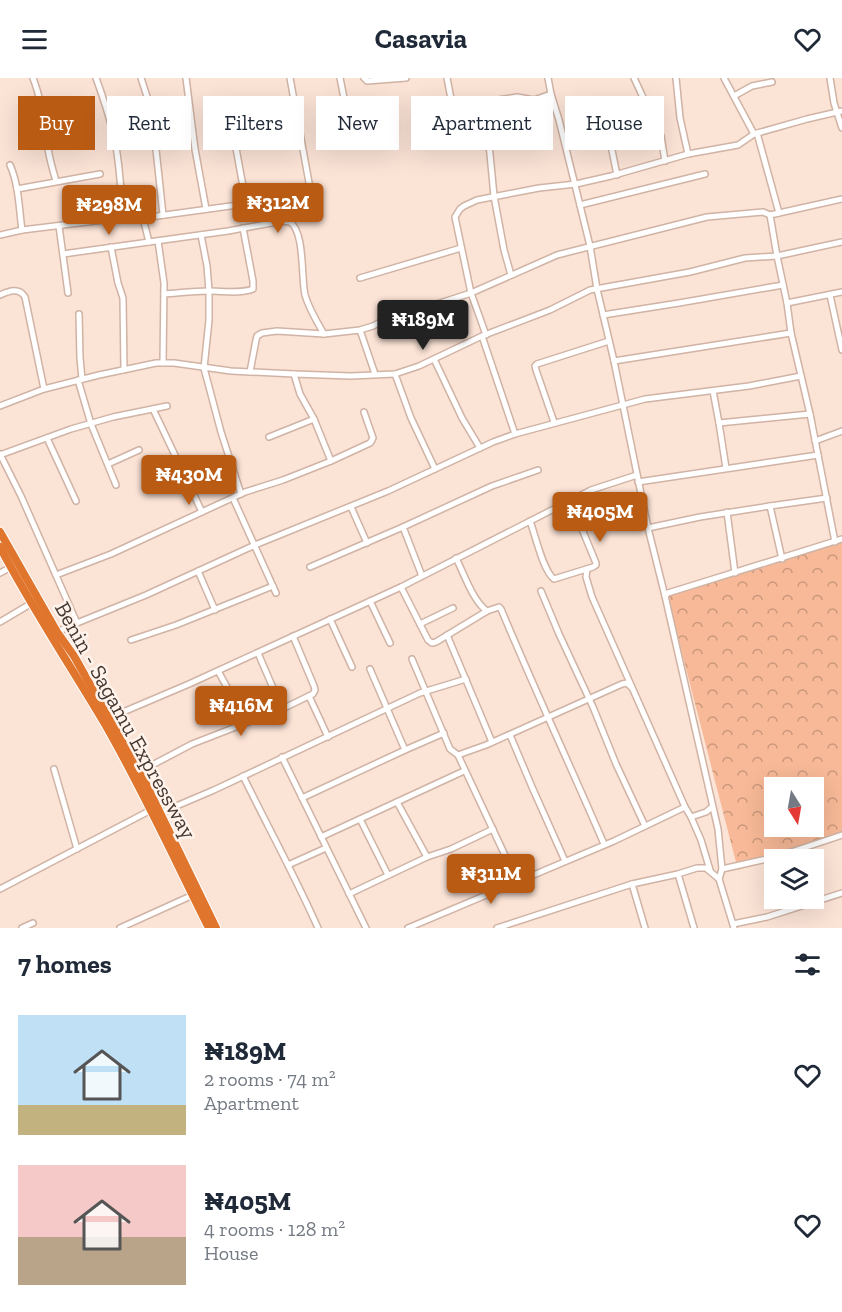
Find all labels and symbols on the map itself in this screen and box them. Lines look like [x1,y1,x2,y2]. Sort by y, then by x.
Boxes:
pin: ₦312M [236,183,320,234]
pin: ₦298M [67,185,151,236]
pin: ₦189M [381,300,465,351]
pin: ₦430M [147,455,231,506]
pin: ₦405M [558,492,642,543]
street label: Benin - Sagamu Expressway [49,597,203,844]
pin: ₦416M [199,686,283,737]
north arrow [764,777,824,837]
pin: ₦311M [449,854,533,905]

